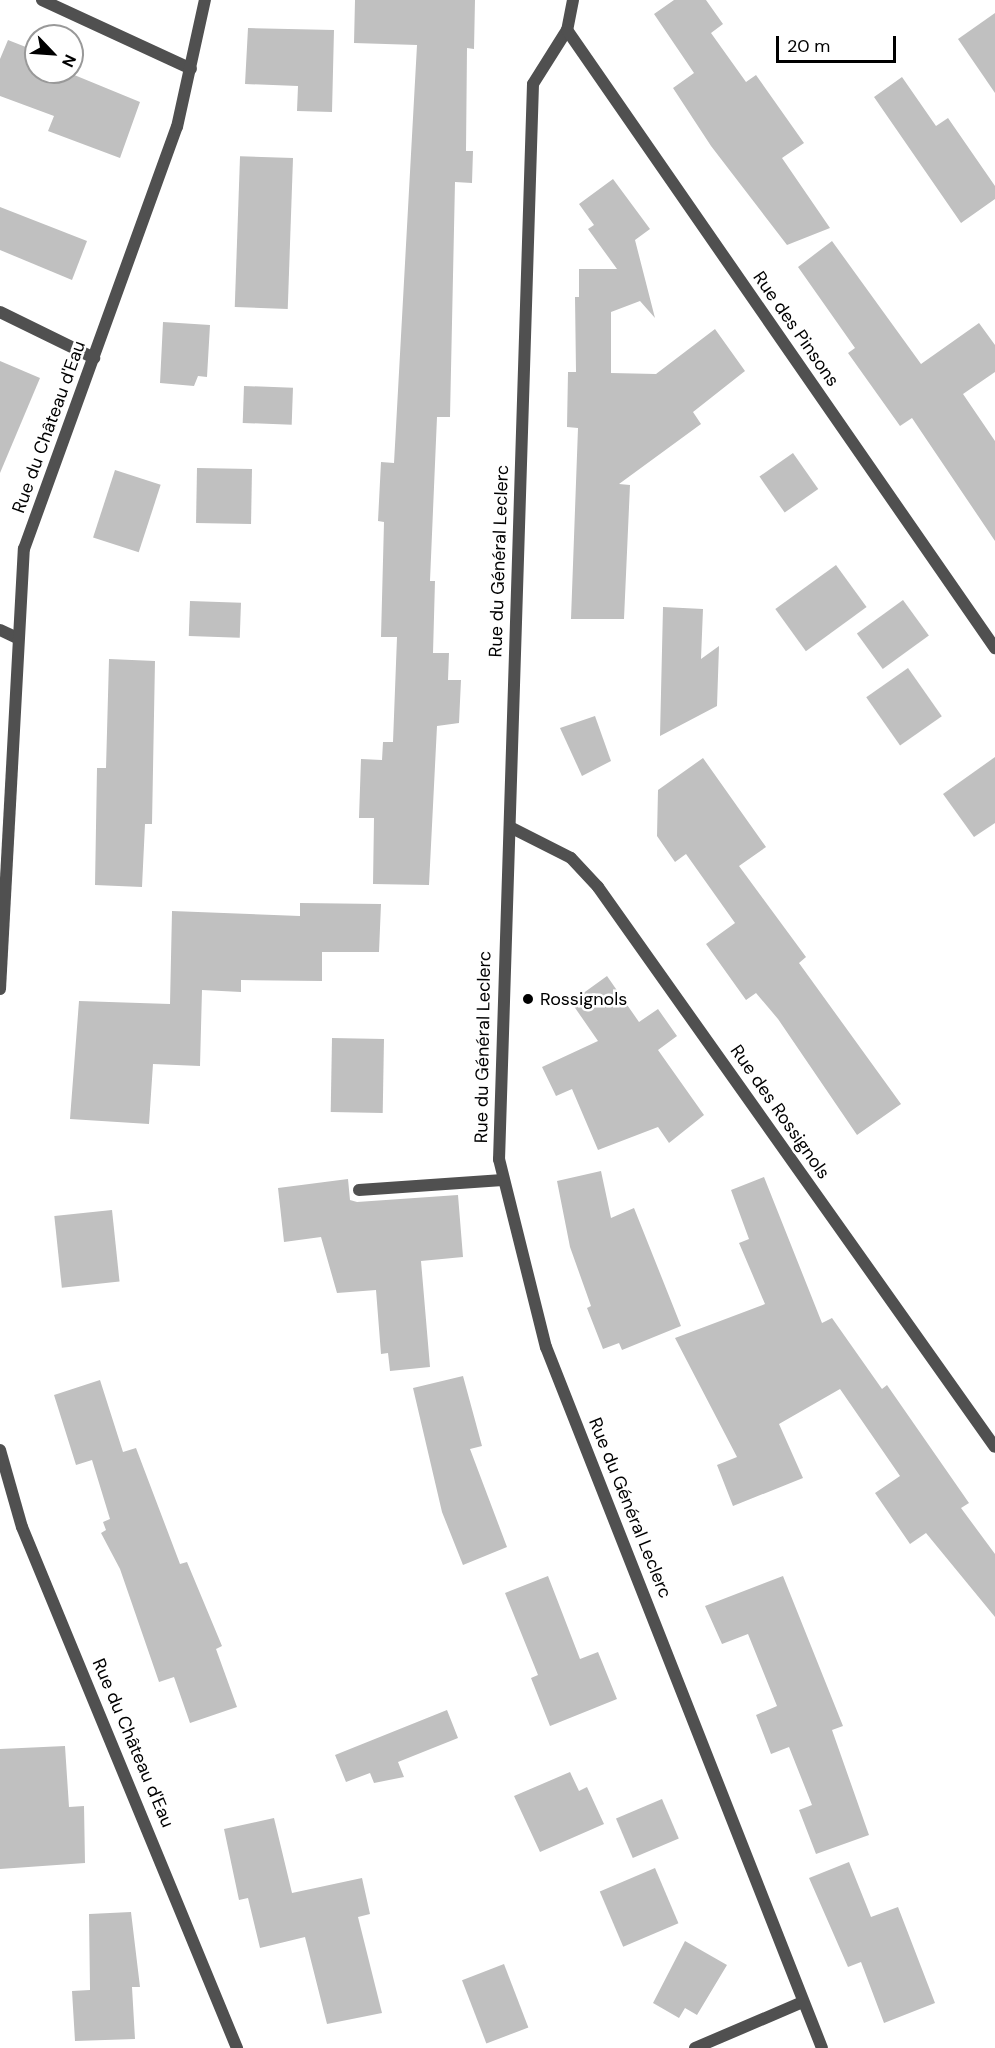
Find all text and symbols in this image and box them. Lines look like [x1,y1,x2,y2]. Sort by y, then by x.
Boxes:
north arrow [24,24,84,84]
scale bar [779,24,899,62]
text: 20 m [787,34,830,58]
text: N [57,51,81,71]
street label: Rue des Pinsons [748,267,844,391]
street label: Rue du Château d'Eau [8,338,90,516]
street label: Rue du Général Leclerc [485,464,513,658]
street label: Rue du Général Leclerc [471,951,495,1143]
place label: Rossignols [540,988,627,1010]
marker: Rossignols [521,992,535,1006]
street label: Rue des Rossignols [726,1041,834,1183]
street label: Rue du Général Leclerc [584,1415,676,1601]
street label: Rue du Château d'Eau [88,1655,178,1831]

